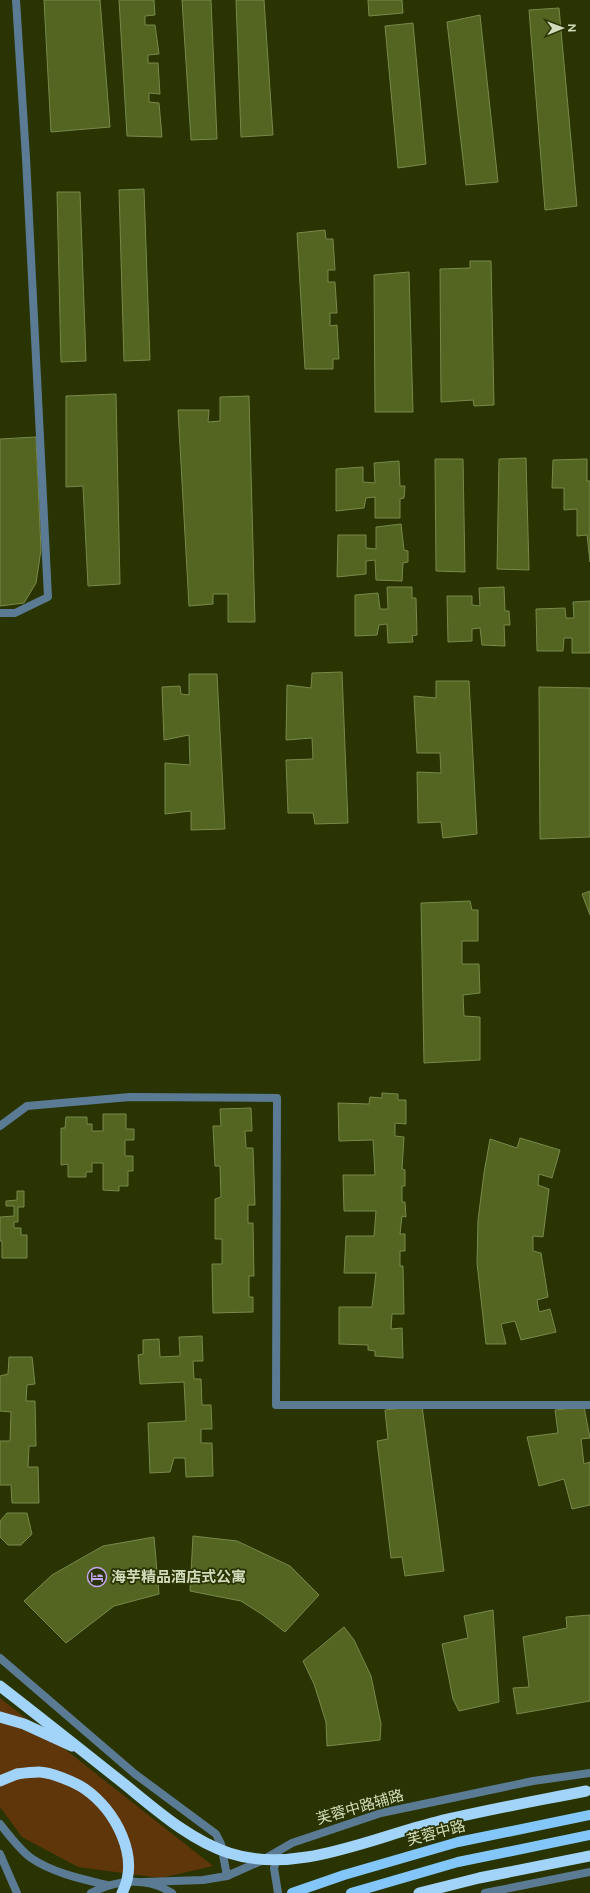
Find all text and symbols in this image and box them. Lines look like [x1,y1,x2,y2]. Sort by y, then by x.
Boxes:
north arrow [542,8,582,48]
text: N [565,23,578,32]
hotel icon: 海芋精品酒店式公寓 [86,1566,108,1588]
place label: 海芋精品酒店式公寓 [111,1568,246,1586]
street label: 芙蓉中路辅路 [314,1786,406,1828]
street label: 芙蓉中路 [405,1817,467,1849]

